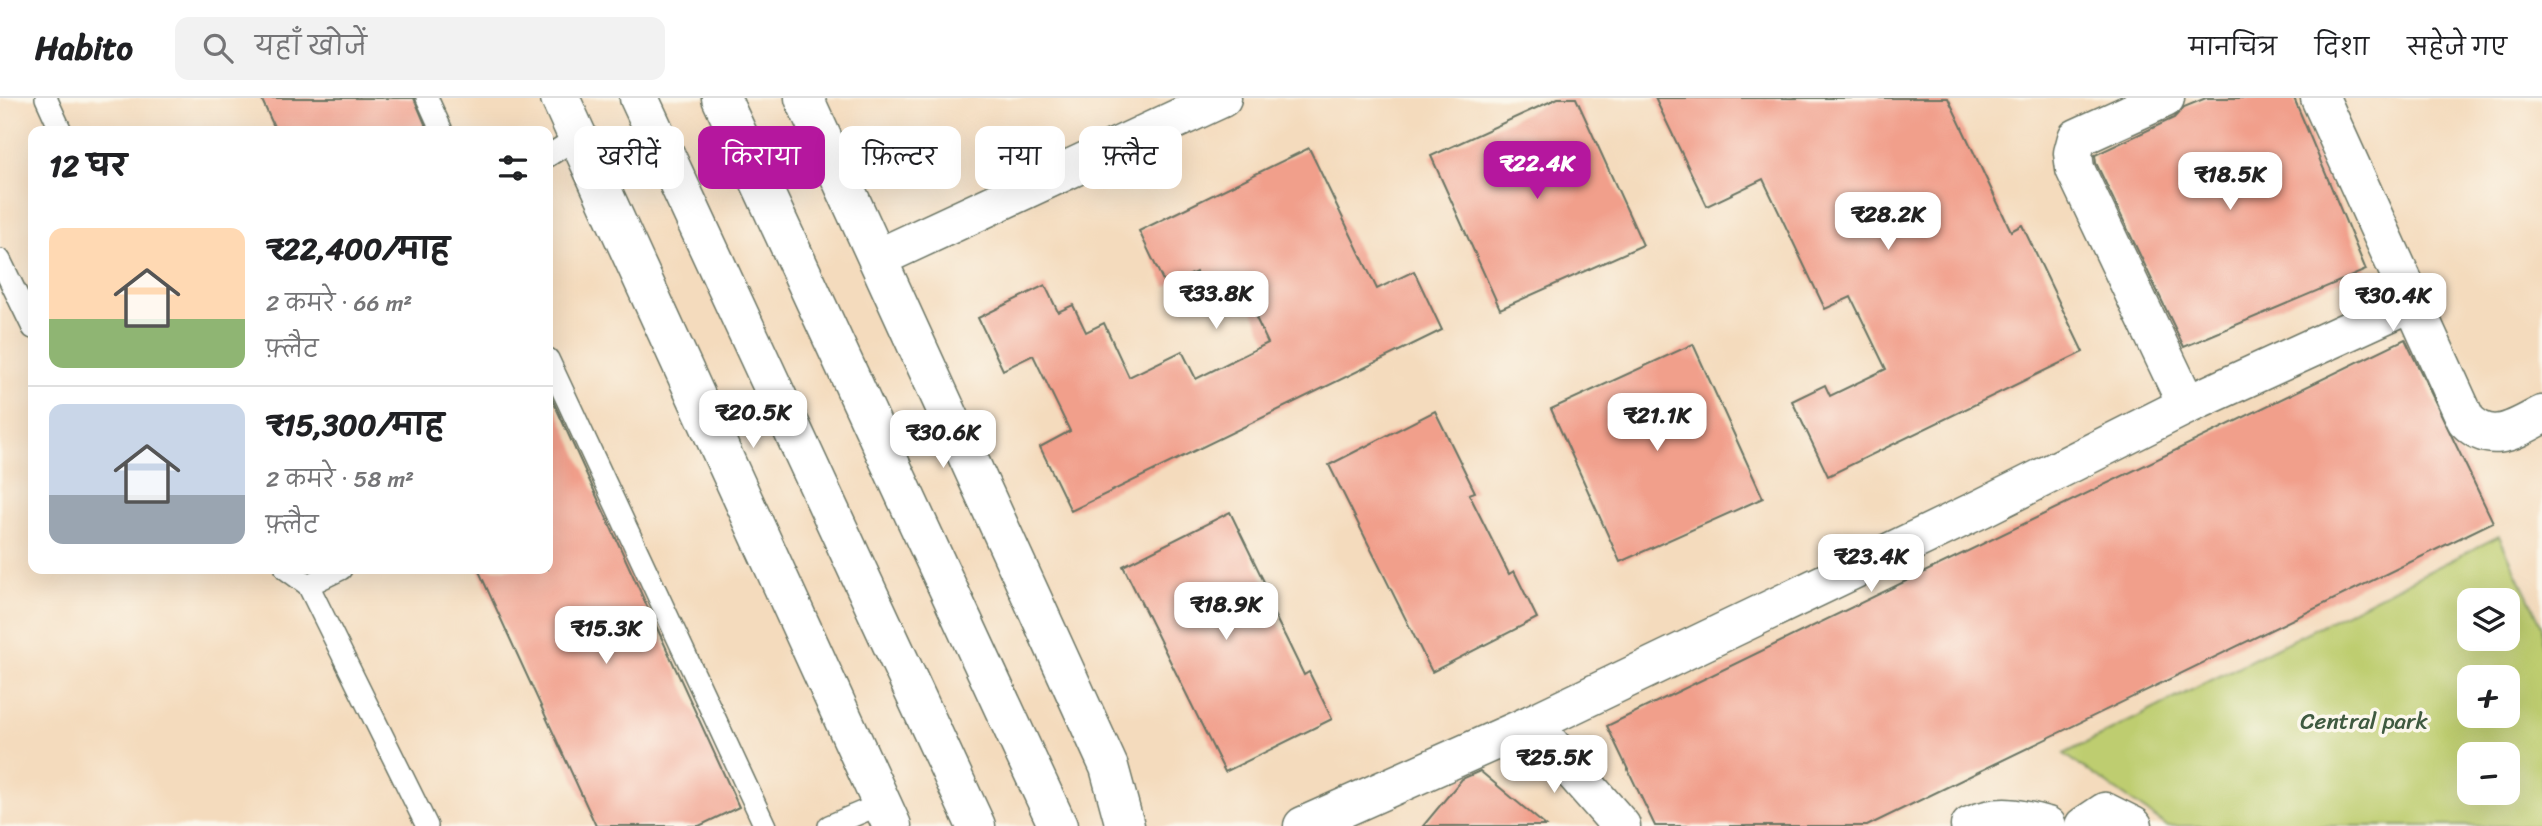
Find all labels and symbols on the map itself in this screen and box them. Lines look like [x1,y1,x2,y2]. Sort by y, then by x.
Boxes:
pin: ₹22.4K [1480,141,1594,201]
pin: ₹18.5K [2173,152,2287,212]
pin: ₹28.2K [1831,192,1945,252]
pin: ₹33.8K [1159,272,1273,331]
pin: ₹30.4K [2336,274,2450,333]
pin: ₹20.5K [696,390,810,450]
pin: ₹21.1K [1600,394,1714,453]
pin: ₹30.6K [886,410,1000,470]
pin: ₹23.4K [1814,534,1928,594]
pin: ₹18.9K [1169,582,1283,642]
pin: ₹15.3K [549,606,663,666]
park label: Central park [2300,701,2429,742]
pin: ₹25.5K [1497,736,1611,795]

